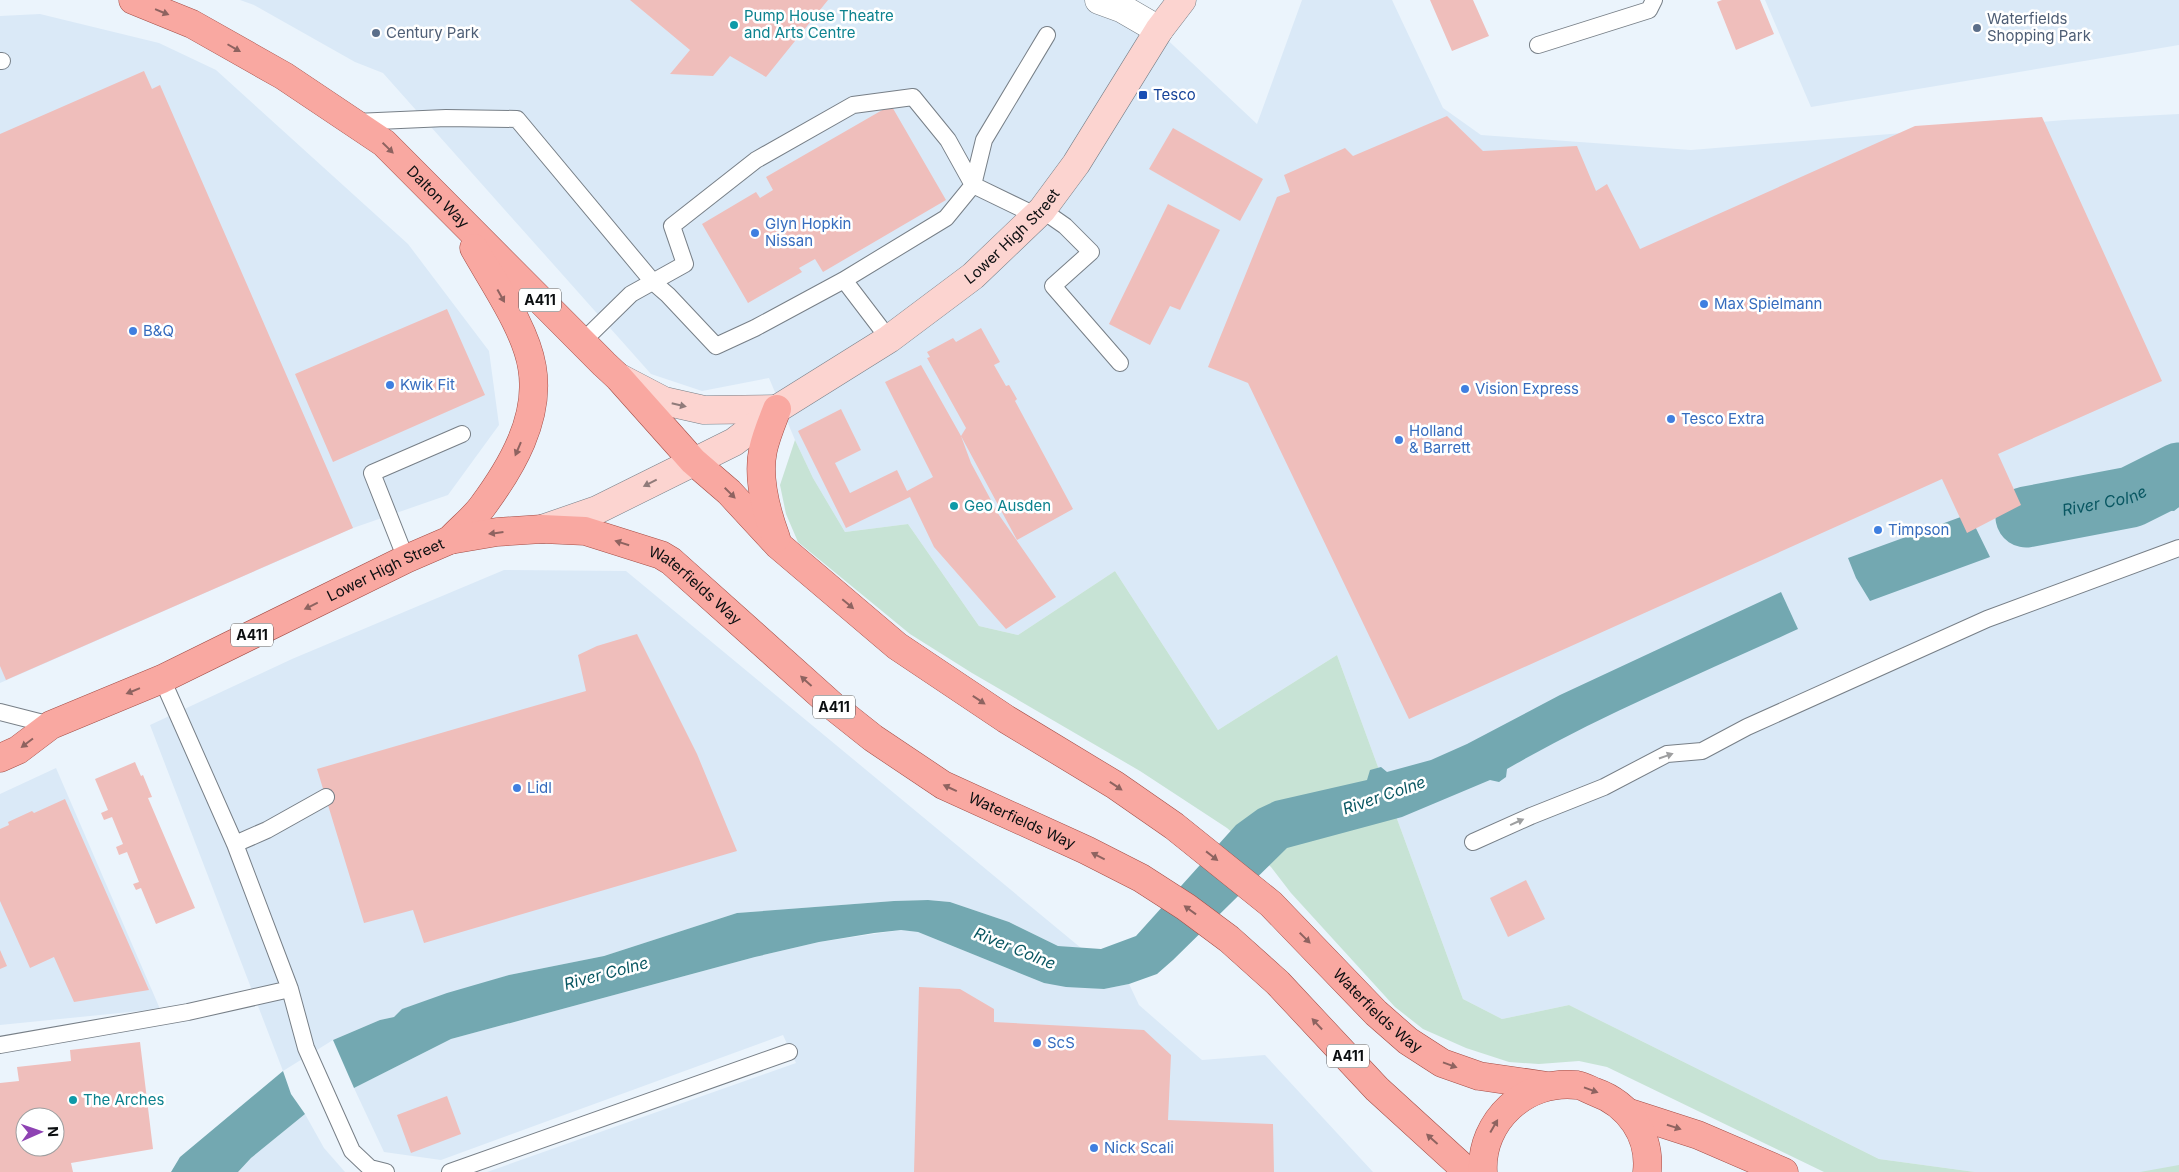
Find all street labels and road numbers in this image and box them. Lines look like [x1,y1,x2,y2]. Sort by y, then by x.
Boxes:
street label: Dalton Way [403,161,474,232]
street label: Lower High Street [961,185,1063,288]
road number: A411 [519,288,561,312]
street label: Lower High Street [324,534,447,605]
street label: Waterfields Way [647,542,746,629]
road number: A411 [231,624,273,646]
road number: A411 [813,696,855,719]
street label: Waterfields Way [966,788,1079,853]
street label: Waterfields Way [1329,964,1426,1057]
road number: A411 [1327,1044,1369,1068]

